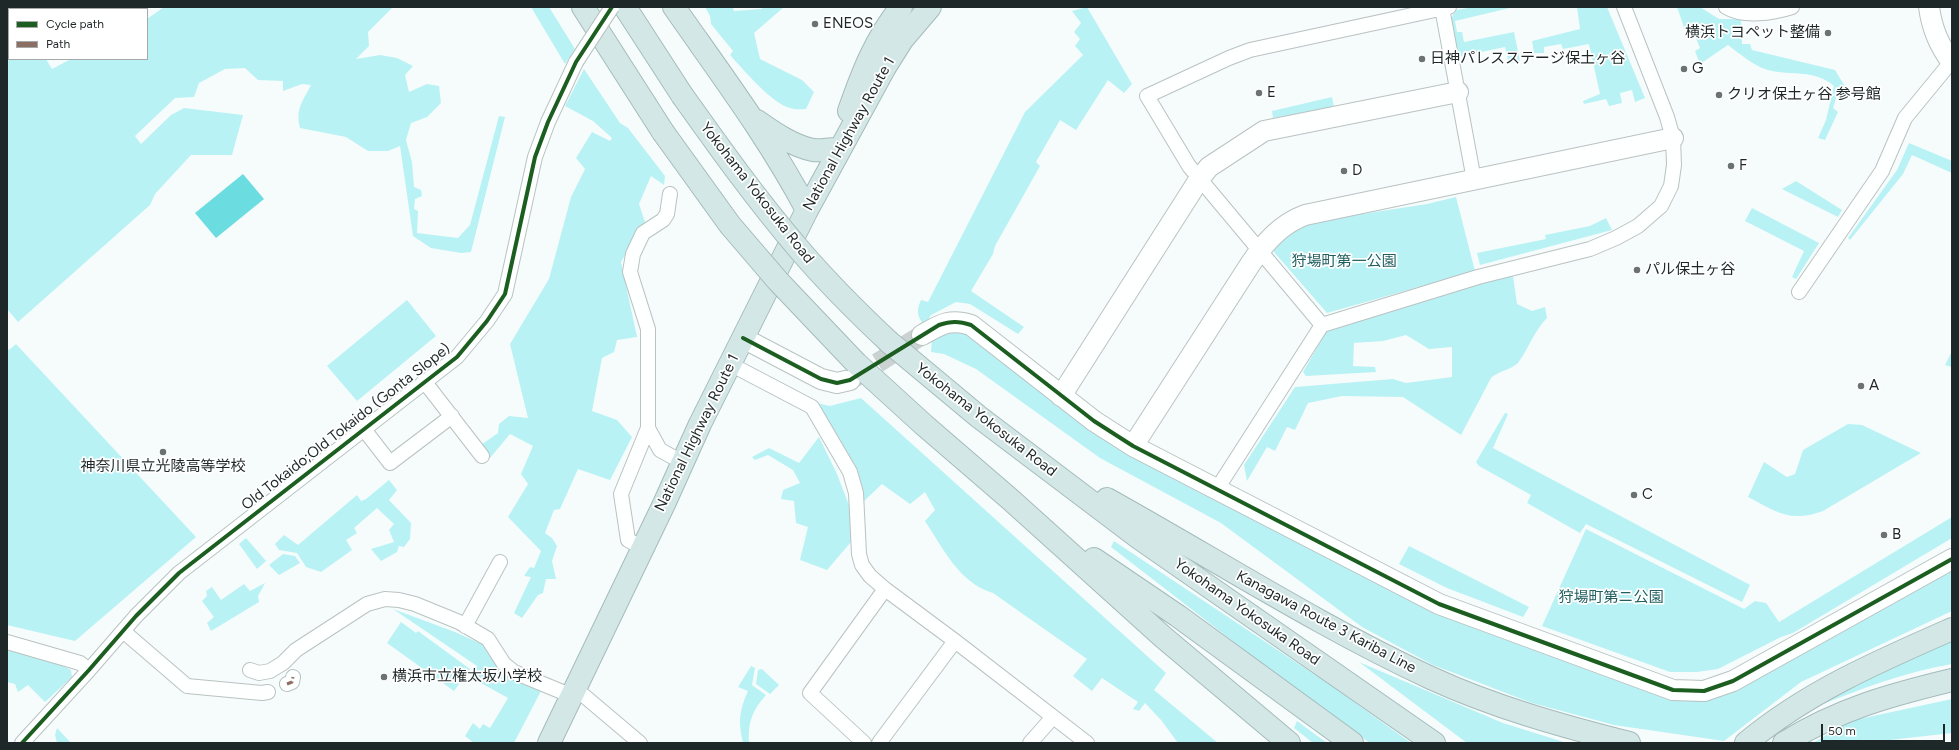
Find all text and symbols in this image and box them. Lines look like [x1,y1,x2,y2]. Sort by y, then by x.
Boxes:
legend [8,8,148,60]
place label: ENEOS [823,15,873,33]
text: Cycle path [46,17,104,31]
marker: ENEOS [810,19,820,29]
place label: 横浜トヨペット整備 [1685,24,1820,42]
marker: 横浜トヨペット整備 [1823,28,1833,38]
text: Path [46,37,70,51]
place label: 日神パレスステージ保土ヶ谷 [1430,50,1625,68]
street label: National Highway Route 1 [799,54,899,214]
marker: 日神パレスステージ保土ヶ谷 [1417,54,1427,64]
place label: G [1692,60,1703,78]
marker: G [1679,64,1689,74]
place label: E [1267,84,1276,102]
place label: クリオ保土ヶ谷 参号館 [1727,86,1881,104]
marker: E [1254,88,1264,98]
marker: クリオ保土ヶ谷 参号館 [1714,90,1724,100]
street label: Yokohama Yokosuka Road [696,119,818,267]
place label: F [1739,157,1747,175]
marker: F [1726,161,1736,171]
place label: D [1352,162,1362,180]
marker: D [1339,166,1349,176]
park label: 狩場町第一公園 [1292,253,1396,271]
place label: パル保土ヶ谷 [1645,261,1735,279]
marker: パル保土ヶ谷 [1632,265,1642,275]
street label: Old Tokaido;Old Tokaido (Gonta Slope) [238,340,454,514]
street label: National Highway Route 1 [651,351,743,515]
street label: Yokohama Yokosuka Road [912,359,1060,481]
place label: A [1869,377,1879,395]
marker: A [1856,381,1866,391]
marker: 神奈川県立光陵高等学校 [158,447,168,457]
place label: 神奈川県立光陵高等学校 [81,458,245,476]
place label: C [1642,486,1653,504]
marker: C [1629,490,1639,500]
place label: B [1892,526,1901,544]
marker: B [1879,530,1889,540]
street label: Yokohama Yokosuka Road [1171,555,1323,669]
street label: Kanagawa Route 3 Kariba Line [1233,567,1419,677]
park label: 狩場町第ニ公園 [1559,589,1663,607]
place label: 横浜市立権太坂小学校 [392,668,542,686]
marker: 横浜市立権太坂小学校 [379,672,389,682]
scale bar [1823,716,1947,742]
text: 50 m [1828,724,1856,738]

